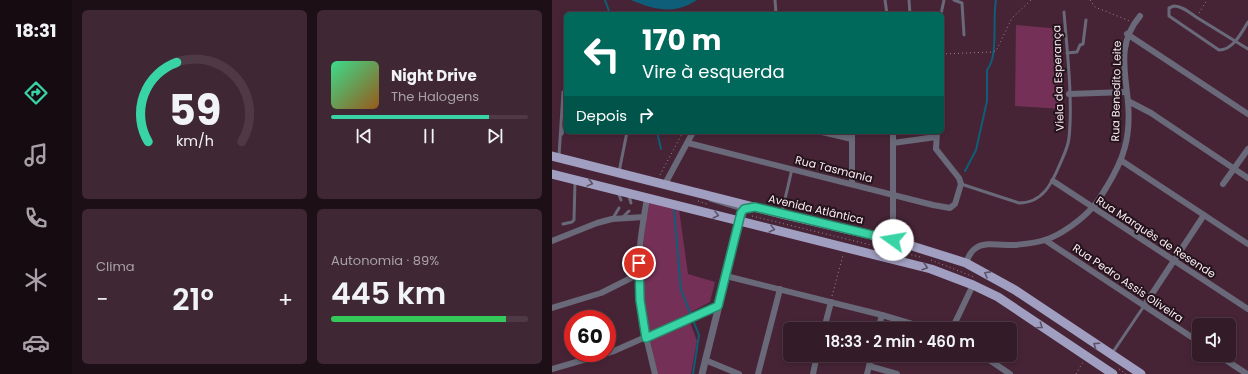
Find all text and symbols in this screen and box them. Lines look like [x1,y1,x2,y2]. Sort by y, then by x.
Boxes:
text: 18:31 [15,18,57,43]
text: 170 m [642,21,721,60]
street label: Viela da Esperança [1048,25,1068,131]
icon: left [576,28,628,80]
street label: Rua Benedito Leite [1107,40,1125,142]
text: Vire à esquerda [642,59,785,84]
text: Night Drive [391,65,477,86]
icon: directions [22,79,50,107]
text: 59 [168,81,221,140]
text: The Halogens [391,87,479,106]
icon: right [635,104,657,126]
text: Depois [576,105,627,126]
icon: previous [353,125,375,147]
icon: pause [418,125,440,147]
icon: next [484,125,506,147]
text: km/h [175,131,214,151]
icon: music [22,141,50,169]
street label: Rua Tasmania [794,152,874,186]
one-way arrow [587,179,593,187]
street label: Avenida Atlântica [767,190,865,228]
street label: Rua Marquês de Resende [1093,192,1219,282]
icon: phone [22,204,50,232]
one-way arrow [713,211,719,219]
position arrow [872,219,914,261]
one-way arrow [768,224,775,233]
street label: Rua Pedro Assis Oliveira [1069,240,1187,326]
pin [622,246,656,280]
text: Autonomia · 89% [331,251,439,270]
icon: arrive [628,252,650,274]
text: Clima [96,257,135,276]
one-way arrow [921,262,928,271]
icon: climate [22,266,50,294]
text: 445 km [331,272,446,315]
one-way arrow [984,272,991,279]
text: 21° [172,278,214,321]
text: − [96,284,108,315]
text: + [278,284,293,315]
speed limit sign: 60 [564,310,616,362]
map controls [1192,318,1236,362]
button: sound [1192,318,1236,362]
one-way arrow [1036,321,1043,328]
icon: car [22,329,50,357]
text: 18:33 · 2 min · 460 m [825,331,975,352]
one-way arrow [1094,343,1101,350]

